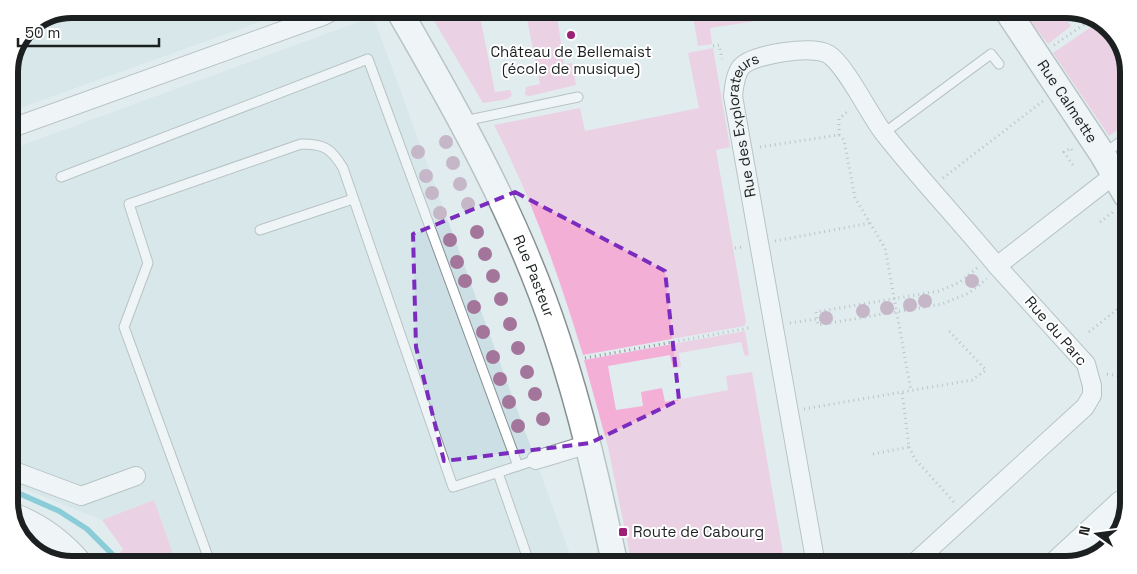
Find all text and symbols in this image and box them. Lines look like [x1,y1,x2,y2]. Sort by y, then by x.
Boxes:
scale bar [18,15,159,47]
text: 50 m [25,23,60,42]
marker: Château de Bellemaist (école de musique) [565,29,577,41]
place label: Château de Bellemaist (école de musique) [490,42,652,79]
street label: Rue des Explorateurs [723,48,762,199]
street label: Rue Calmette [1033,56,1102,146]
street label: Rue Pasteur [509,232,559,320]
street label: Rue du Parc [1021,292,1092,369]
north arrow [1072,509,1122,559]
place label: Route de Cabourg [633,522,764,541]
text: N [1075,524,1094,538]
marker: Route de Cabourg [617,526,629,538]

